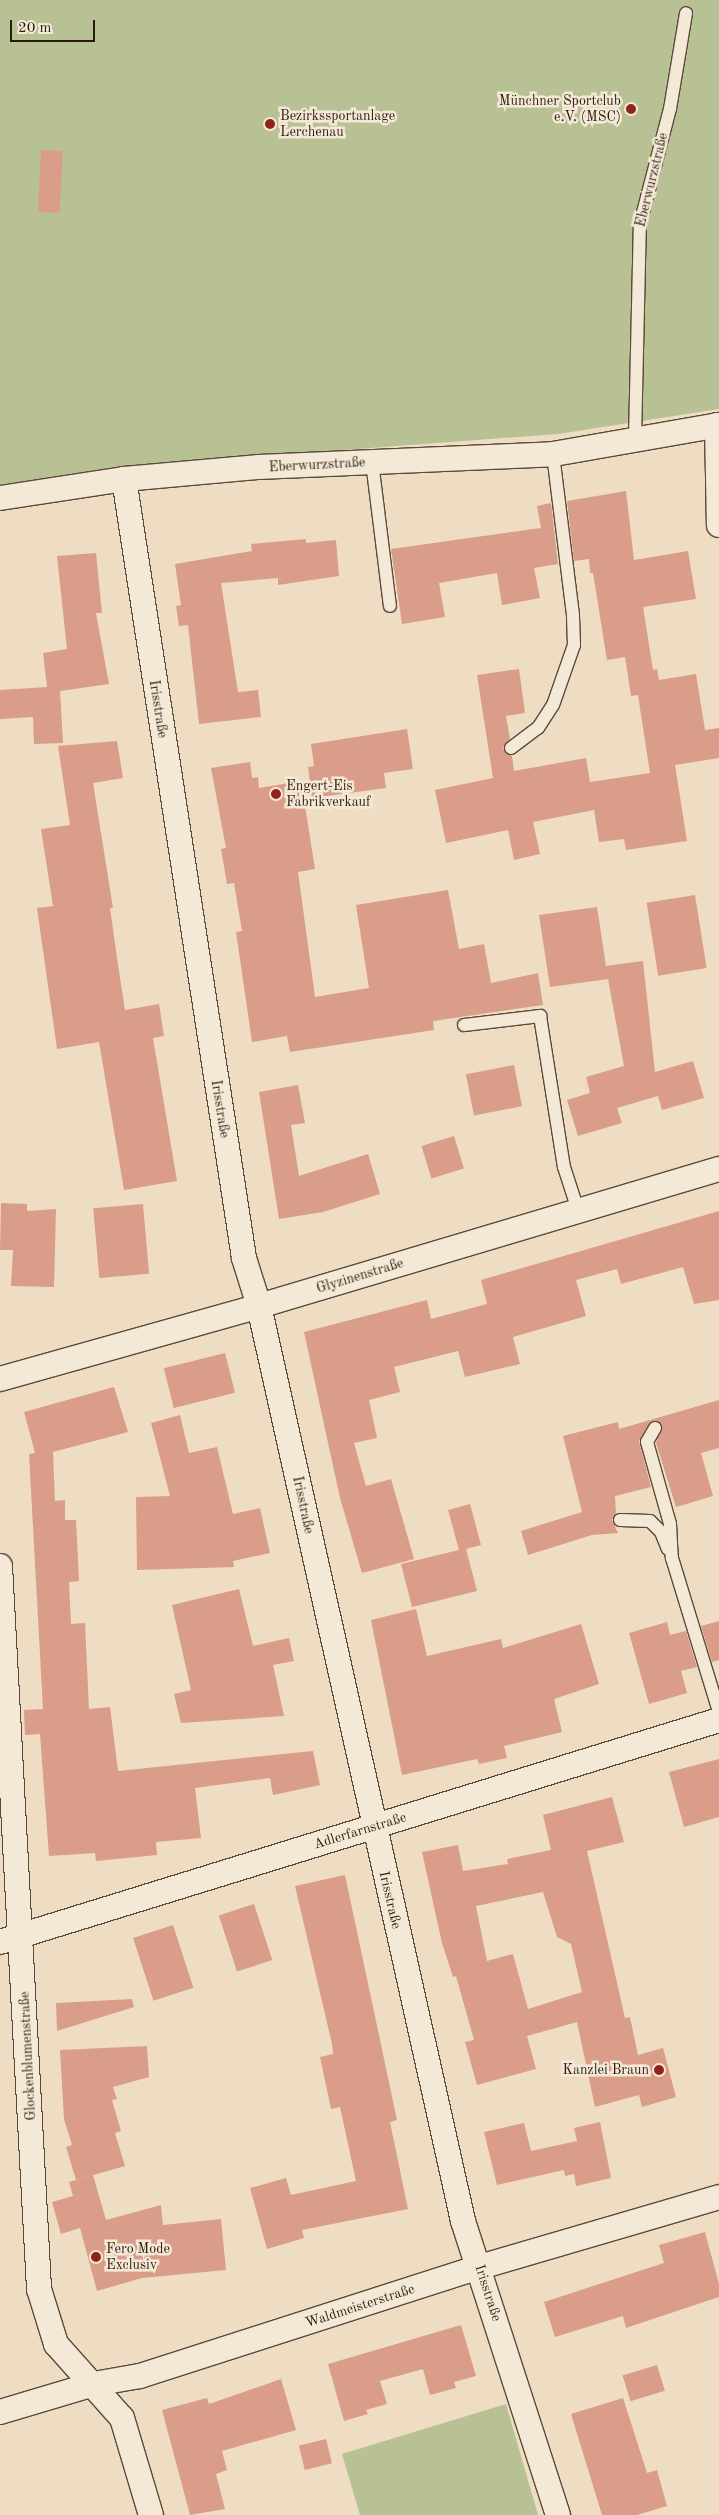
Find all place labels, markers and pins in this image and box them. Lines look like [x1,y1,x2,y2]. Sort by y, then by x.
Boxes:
place label: Münchner Sportclub e.V. (MSC) [499,93,621,125]
marker: Münchner Sportclub e.V. (MSC) [625,103,637,115]
place label: Bezirkssportanlage Lerchenau [280,108,395,140]
marker: Bezirkssportanlage Lerchenau [264,118,276,130]
place label: Engert-Eis Fabrikverkauf [286,778,371,810]
marker: Engert-Eis Fabrikverkauf [270,788,282,800]
place label: Kanzlei Braun [563,2062,649,2078]
marker: Kanzlei Braun [653,2064,665,2076]
place label: Fero Mode Exclusiv [106,2241,170,2274]
marker: Fero Mode Exclusiv [90,2251,102,2263]

